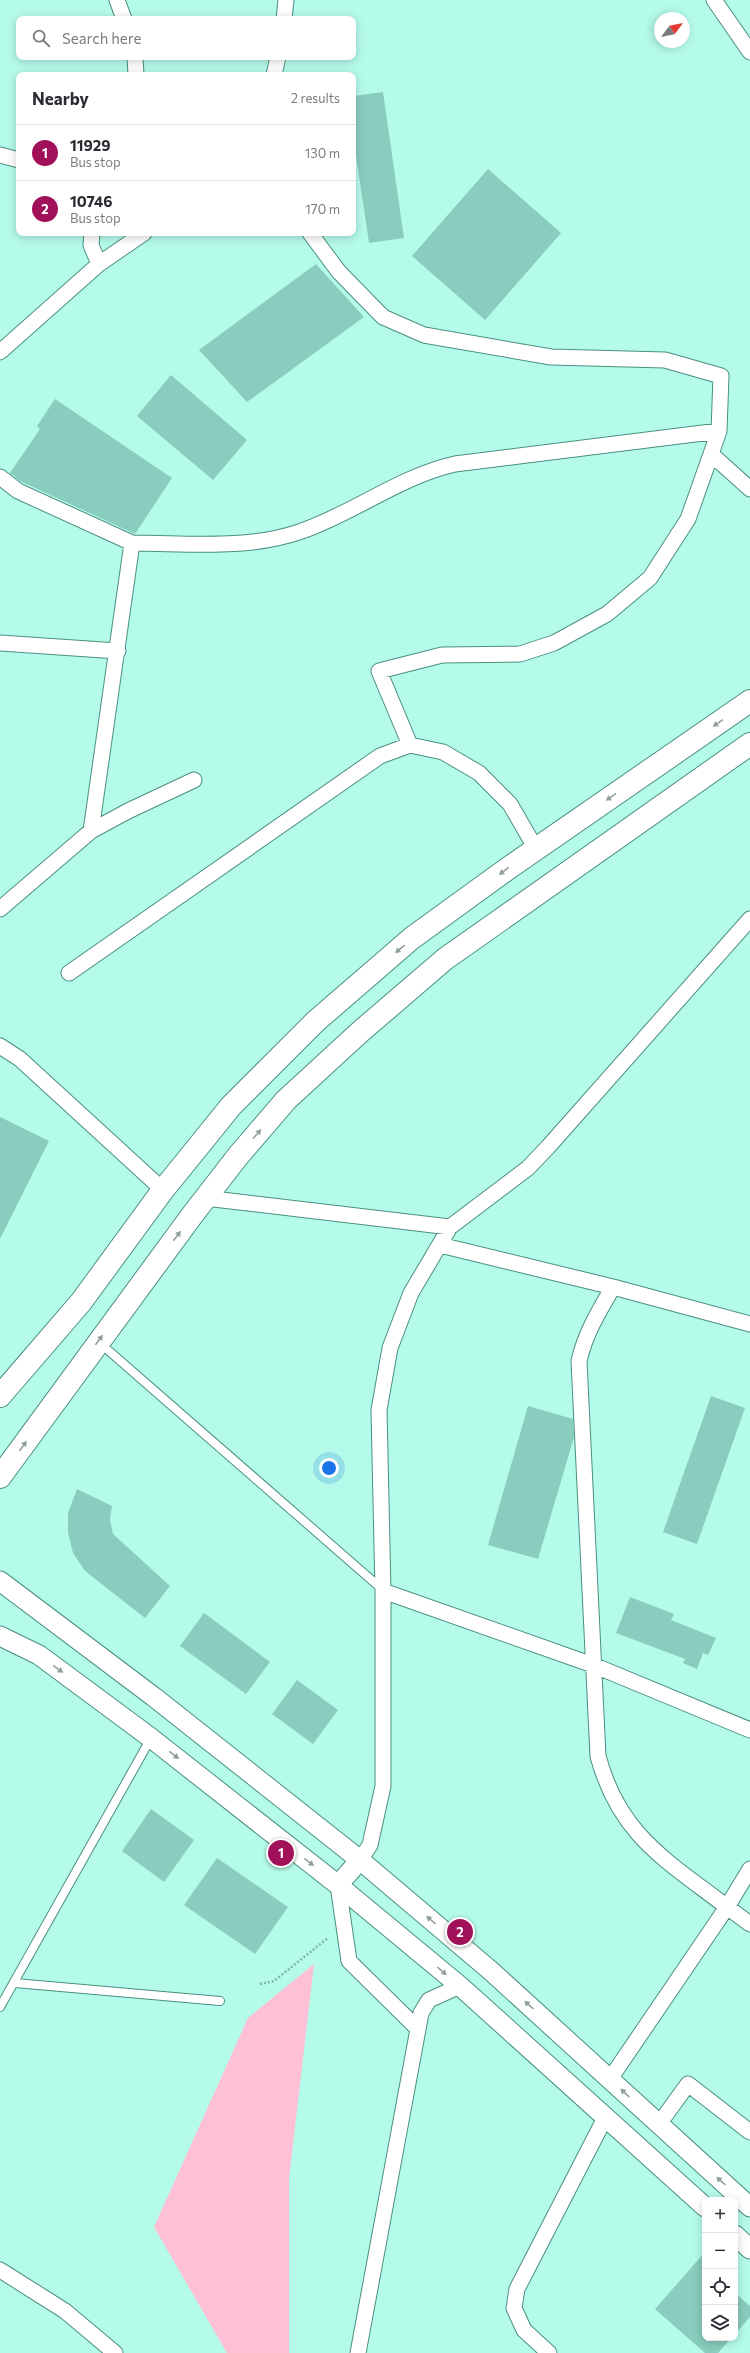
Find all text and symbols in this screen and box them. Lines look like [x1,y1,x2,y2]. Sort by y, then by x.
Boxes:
north arrow [654,12,690,48]
search box [16,16,356,60]
icon: search [30,27,52,49]
text: Search here [62,29,141,47]
text: Nearby [32,88,89,109]
text: 2 results [291,90,340,106]
text: 11929 [70,136,110,154]
text: 1 [42,145,48,161]
text: 130 m [305,145,340,161]
text: Bus stop [70,154,121,170]
text: 10746 [70,192,112,210]
text: 2 [41,201,49,217]
text: 170 m [305,201,340,217]
text: Bus stop [70,210,121,226]
one-way arrow [712,720,724,727]
one-way arrow [606,793,616,801]
one-way arrow [499,867,510,875]
one-way arrow [395,944,405,953]
one-way arrow [252,1129,261,1138]
one-way arrow [172,1230,181,1241]
one-way arrow [95,1335,103,1345]
one-way arrow [19,1440,27,1451]
your location [319,1458,339,1478]
one-way arrow [53,1665,64,1673]
one-way arrow [168,1751,179,1760]
pin: 1 [268,1838,294,1868]
one-way arrow [303,1857,314,1866]
one-way arrow [426,1916,436,1925]
pin: 2 [447,1917,473,1947]
one-way arrow [436,1966,447,1975]
one-way arrow [524,2001,534,2010]
one-way arrow [621,2089,630,2098]
one-way arrow [716,2176,726,2186]
map controls [702,2197,738,2341]
button: + [702,2197,738,2233]
button: − [702,2233,738,2269]
button: locate [702,2269,738,2305]
button: layers [702,2305,738,2341]

